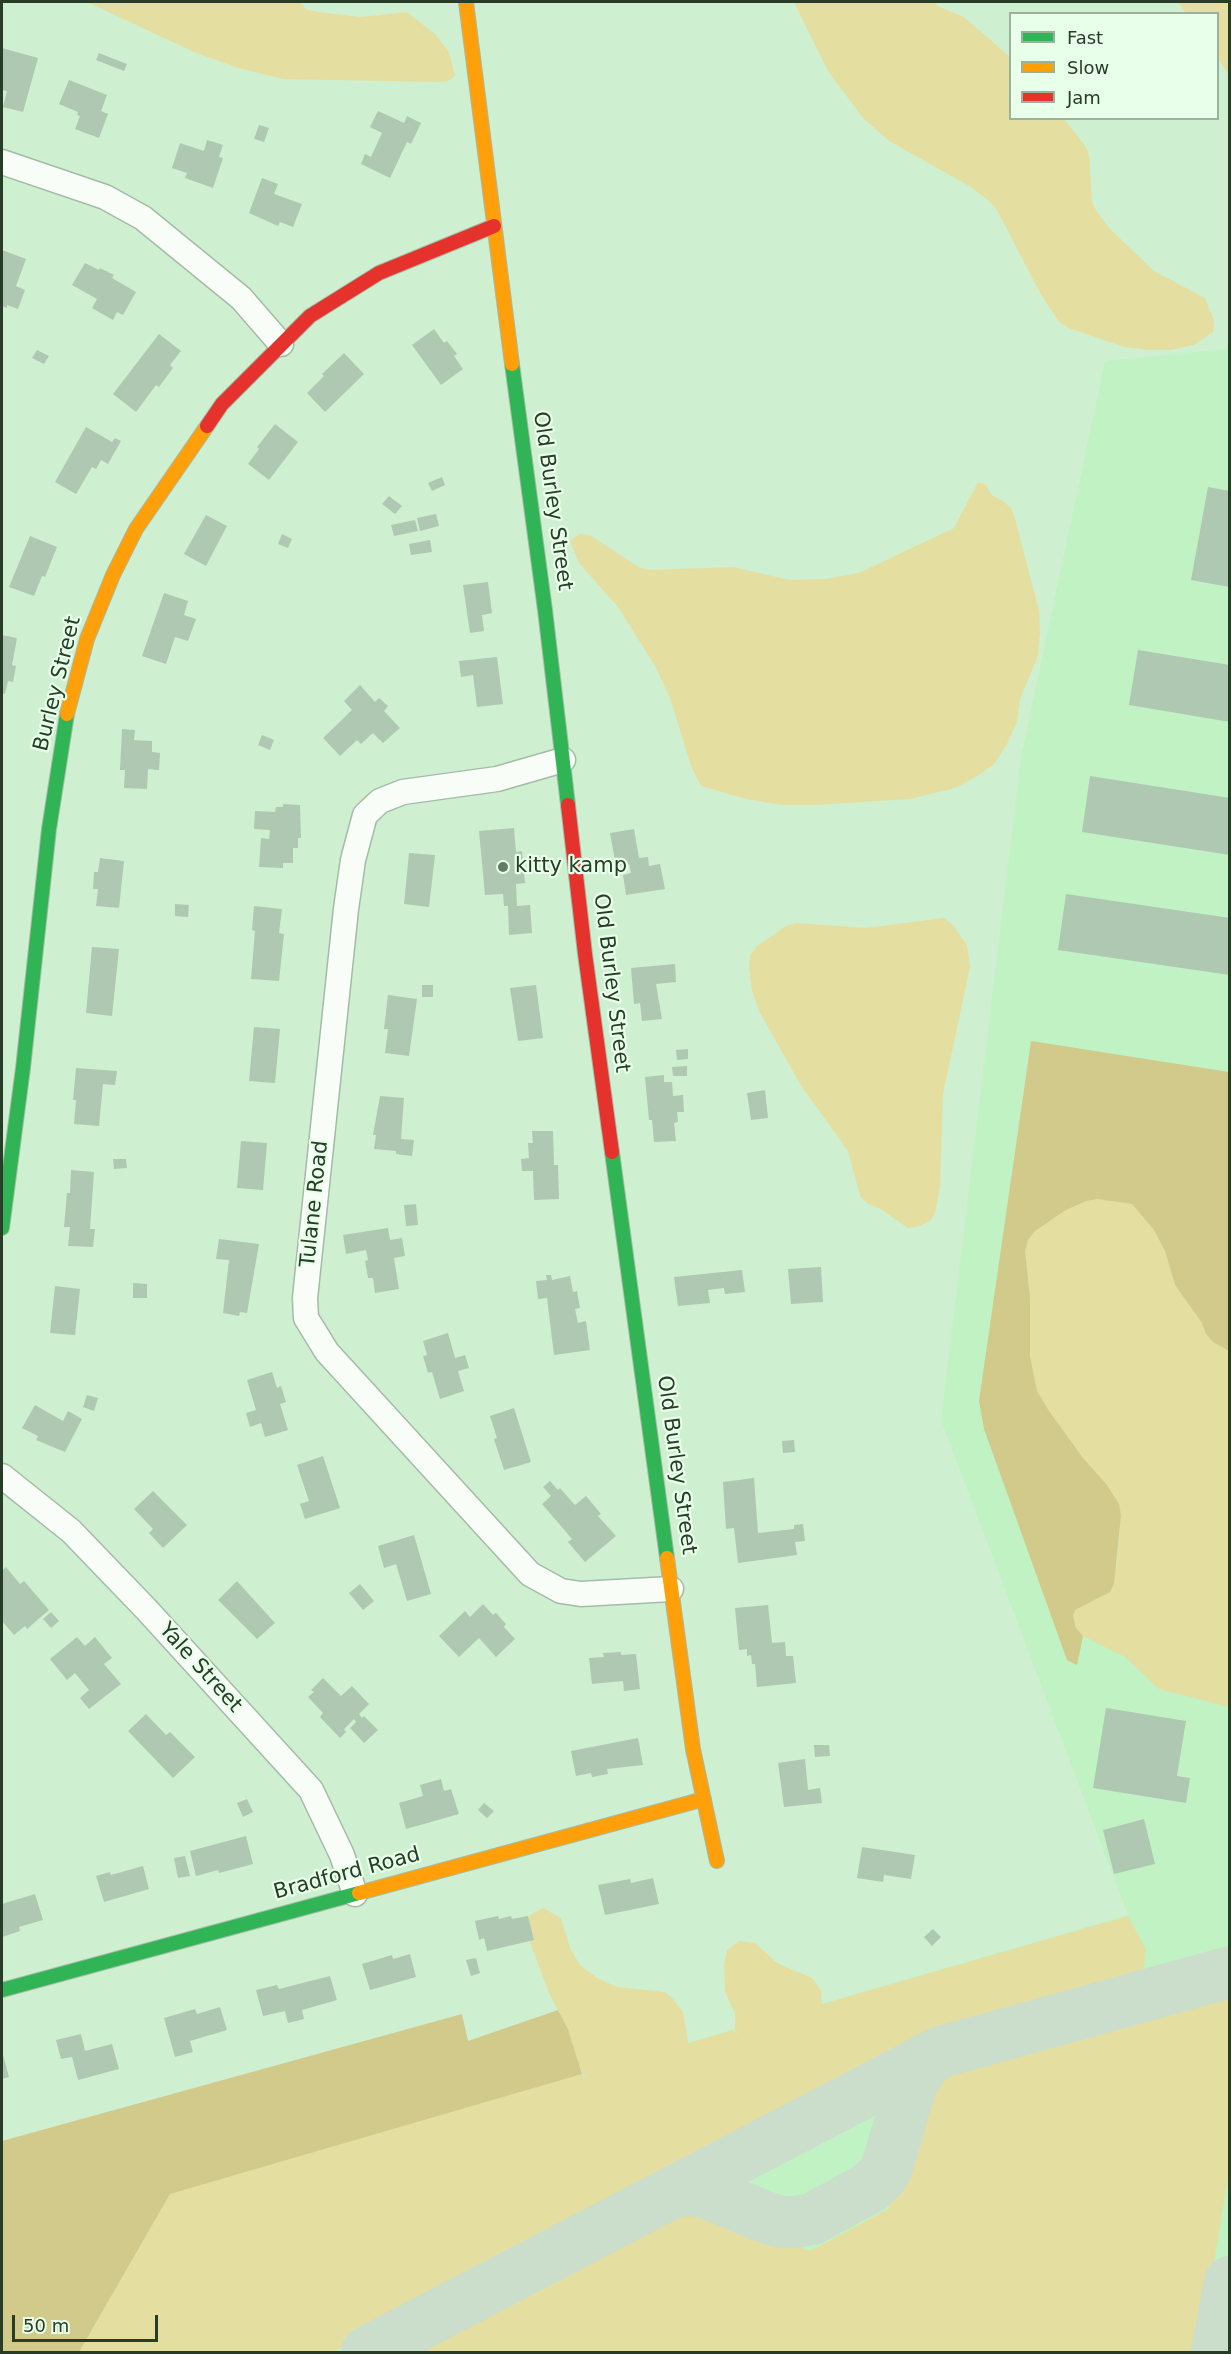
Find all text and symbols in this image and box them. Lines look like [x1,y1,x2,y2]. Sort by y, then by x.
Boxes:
legend [1009,12,1219,120]
text: Fast [1067,27,1103,48]
text: Slow [1067,57,1109,78]
text: Jam [1067,87,1101,108]
street label: Old Burley Street [527,410,577,592]
street label: Burley Street [29,614,87,754]
place label: kitty kamp [515,854,627,880]
marker: kitty kamp [496,860,510,874]
street label: Old Burley Street [588,892,634,1074]
street label: Tulane Road [296,1139,334,1269]
street label: Old Burley Street [651,1374,701,1556]
street label: Yale Street [153,1618,247,1718]
street label: Bradford Road [271,1842,423,1906]
scale bar [15,2303,160,2341]
text: 50 m [23,2315,69,2336]

